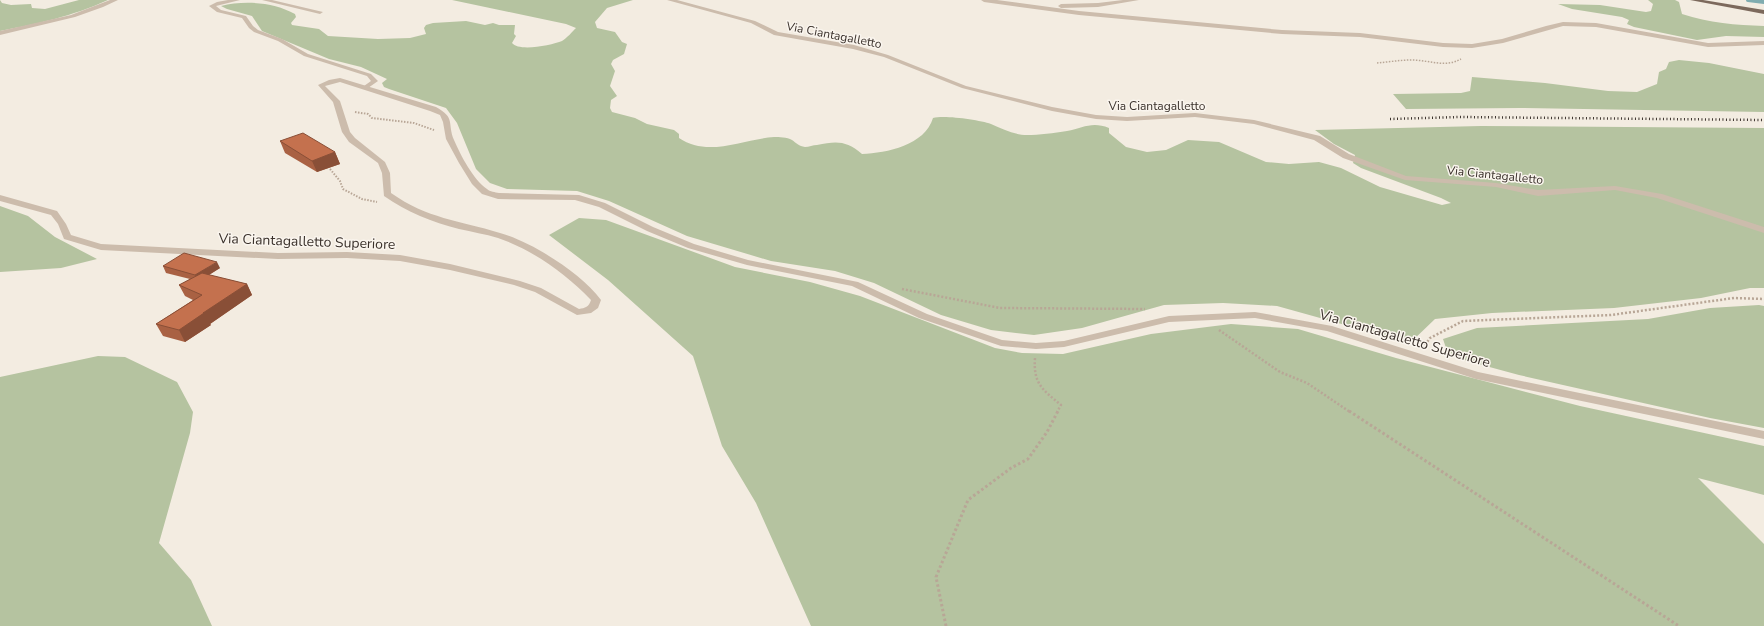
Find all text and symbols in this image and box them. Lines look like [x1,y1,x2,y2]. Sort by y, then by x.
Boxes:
street label: Via Ciantagalletto [784,18,883,52]
street label: Via Ciantagalletto [1108,98,1206,114]
street label: Via Ciantagalletto [1445,162,1544,188]
street label: Via Ciantagalletto Superiore [217,229,396,254]
street label: Via Ciantagalletto Superiore [1316,305,1493,372]

